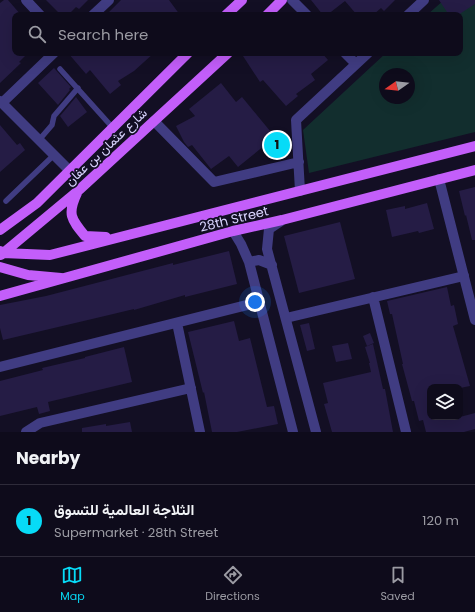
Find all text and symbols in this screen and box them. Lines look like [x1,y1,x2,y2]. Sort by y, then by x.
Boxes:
search box [12,12,463,56]
icon: search [26,23,48,45]
text: Search here [58,24,148,45]
north arrow [379,68,415,104]
street label: شارع عثمان بن عفان [61,104,151,190]
pin: 1 [264,130,290,160]
street label: 28th Street [198,201,271,237]
your location [245,292,265,312]
map controls [427,384,463,420]
button: layers [427,384,463,420]
text: Nearby [16,446,80,470]
text: الثلاجة العالمية للتسوق [54,499,194,520]
text: 1 [27,511,31,530]
text: 120 m [422,511,459,530]
text: Supermarket · 28th Street [54,523,218,542]
tab: Map [60,564,85,605]
tab: Directions [205,564,260,605]
tab: Saved [380,564,415,605]

